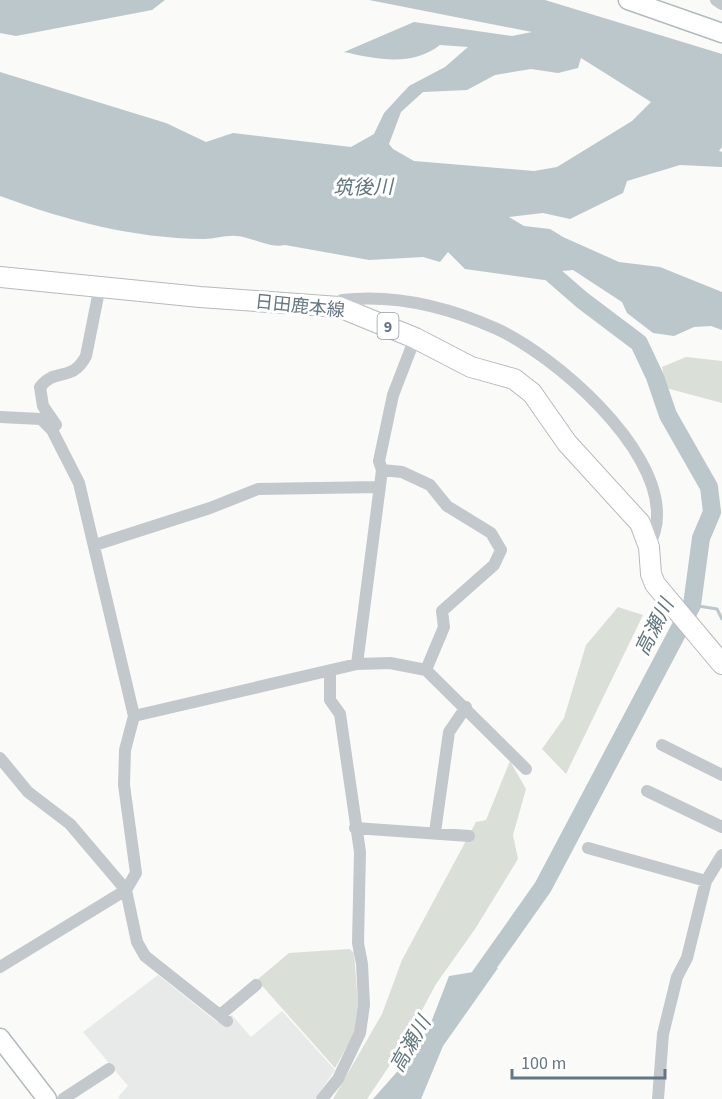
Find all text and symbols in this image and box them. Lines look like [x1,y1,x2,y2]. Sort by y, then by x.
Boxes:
water label: 筑後川 [333,173,395,203]
street label: 日田鹿本線 [254,289,346,324]
road number: 9 [378,313,398,339]
water label: 高瀬川 [629,593,682,661]
water label: 高瀬川 [384,1010,439,1077]
scale bar [512,1042,665,1080]
text: 100 m [521,1051,566,1076]

